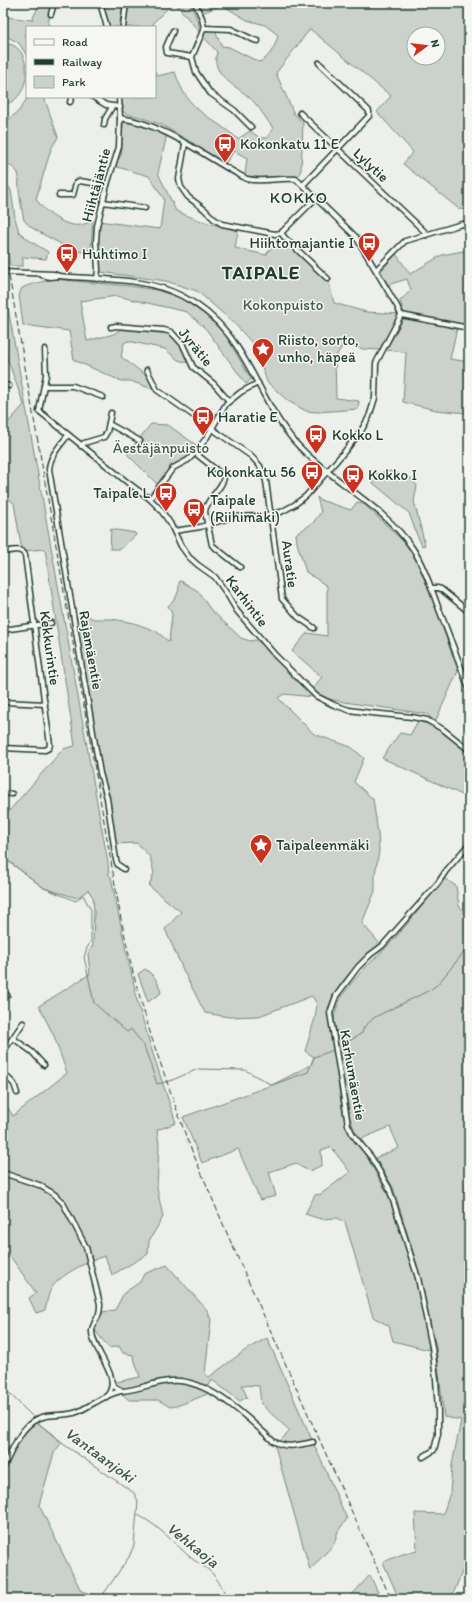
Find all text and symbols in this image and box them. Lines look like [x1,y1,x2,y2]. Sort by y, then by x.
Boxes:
legend [26,26,156,98]
north arrow [406,26,446,66]
text: Road [62,35,88,49]
text: N [428,38,442,49]
text: Railway [62,55,102,69]
text: Park [62,75,86,89]
bus stop icon: Kokonkatu 11 E [212,131,238,164]
place label: Kokonkatu 11 E [240,135,339,153]
street label: Lylytie [349,144,393,186]
street label: Hiihtäjäntie [77,146,115,224]
district label: KOKKO [270,188,328,207]
bus stop icon: Hiihtomajantie I [356,230,382,263]
place label: Hiihtomajantie I [250,234,354,252]
bus stop icon: Huhtimo I [54,241,80,274]
place label: Huhtimo I [82,245,147,263]
district label: TAIPALE [221,261,300,284]
park label: Kokonpuisto [243,296,323,314]
street label: Jyrätie [175,324,217,370]
place label: Riisto, sorto, unho, häpeä [278,331,359,366]
place icon: Riisto, sorto, unho, häpeä [250,336,276,369]
bus stop icon: Haratie E [190,404,216,437]
place label: Haratie E [218,408,278,426]
bus stop icon: Kokko L [303,422,329,455]
place label: Kokko L [332,426,384,444]
park label: Äestäjänpuisto [113,439,209,457]
bus stop icon: Kokonkatu 56 [299,459,325,492]
bus stop icon: Kokko I [340,462,366,495]
place label: Kokonkatu 56 [207,463,296,481]
place label: Kokko I [368,466,417,484]
bus stop icon: Taipale L [153,480,179,513]
place label: Taipale L [93,484,150,502]
place label: Taipale (Riihimäki) [210,491,280,526]
bus stop icon: Taipale (Riihimäki) [181,496,207,529]
street label: Auratie [278,539,302,589]
street label: Karhintie [222,572,272,630]
street label: Rajamäentie [75,609,107,691]
street label: Kekkurintie [36,610,64,686]
place icon: Taipaleenmäki [248,832,274,865]
place label: Taipaleenmäki [276,836,369,854]
street label: Karhumäentie [336,1028,370,1122]
water label: Vantaanjoki [61,1423,140,1488]
water label: Vehkaoja [163,1518,223,1572]

